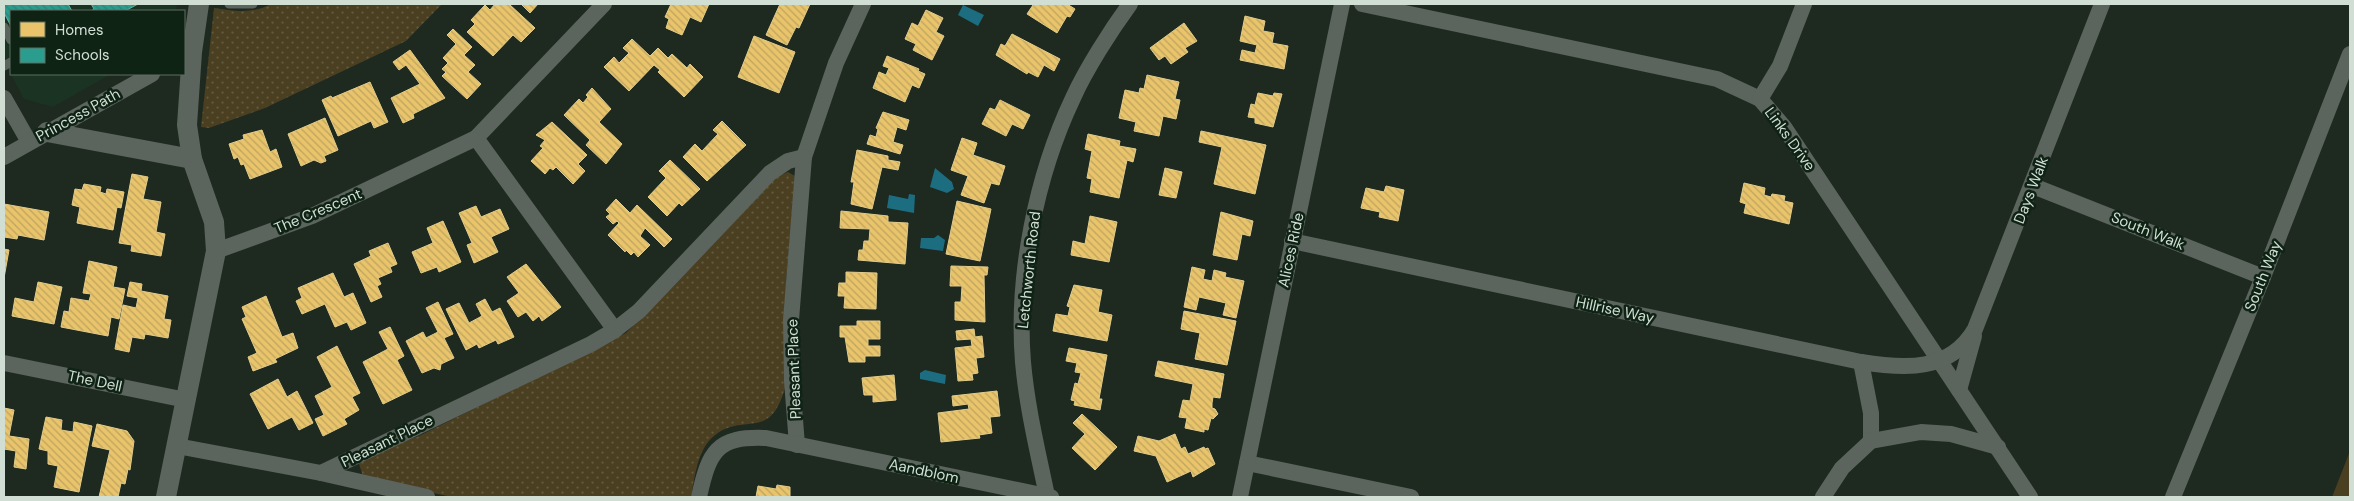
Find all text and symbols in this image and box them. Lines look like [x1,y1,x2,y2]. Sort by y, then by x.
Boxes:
legend [10,10,185,75]
text: Homes [55,20,104,40]
text: Schools [55,45,110,65]
street label: Princess Path [32,84,124,146]
street label: Links Drive [1760,103,1820,175]
street label: Days Walk [2009,153,2053,227]
street label: The Crescent [271,184,365,238]
street label: South Walk [2108,207,2188,255]
street label: Letchworth Road [1013,210,1045,330]
street label: Alices Ride [1273,211,1309,289]
street label: South Way [2240,237,2287,314]
street label: Hillrise Way [1574,292,1657,328]
street label: Pleasant Place [782,319,806,419]
street label: The Dell [66,365,124,397]
street label: Pleasant Place [338,410,436,472]
street label: Aandblom [887,454,961,488]

